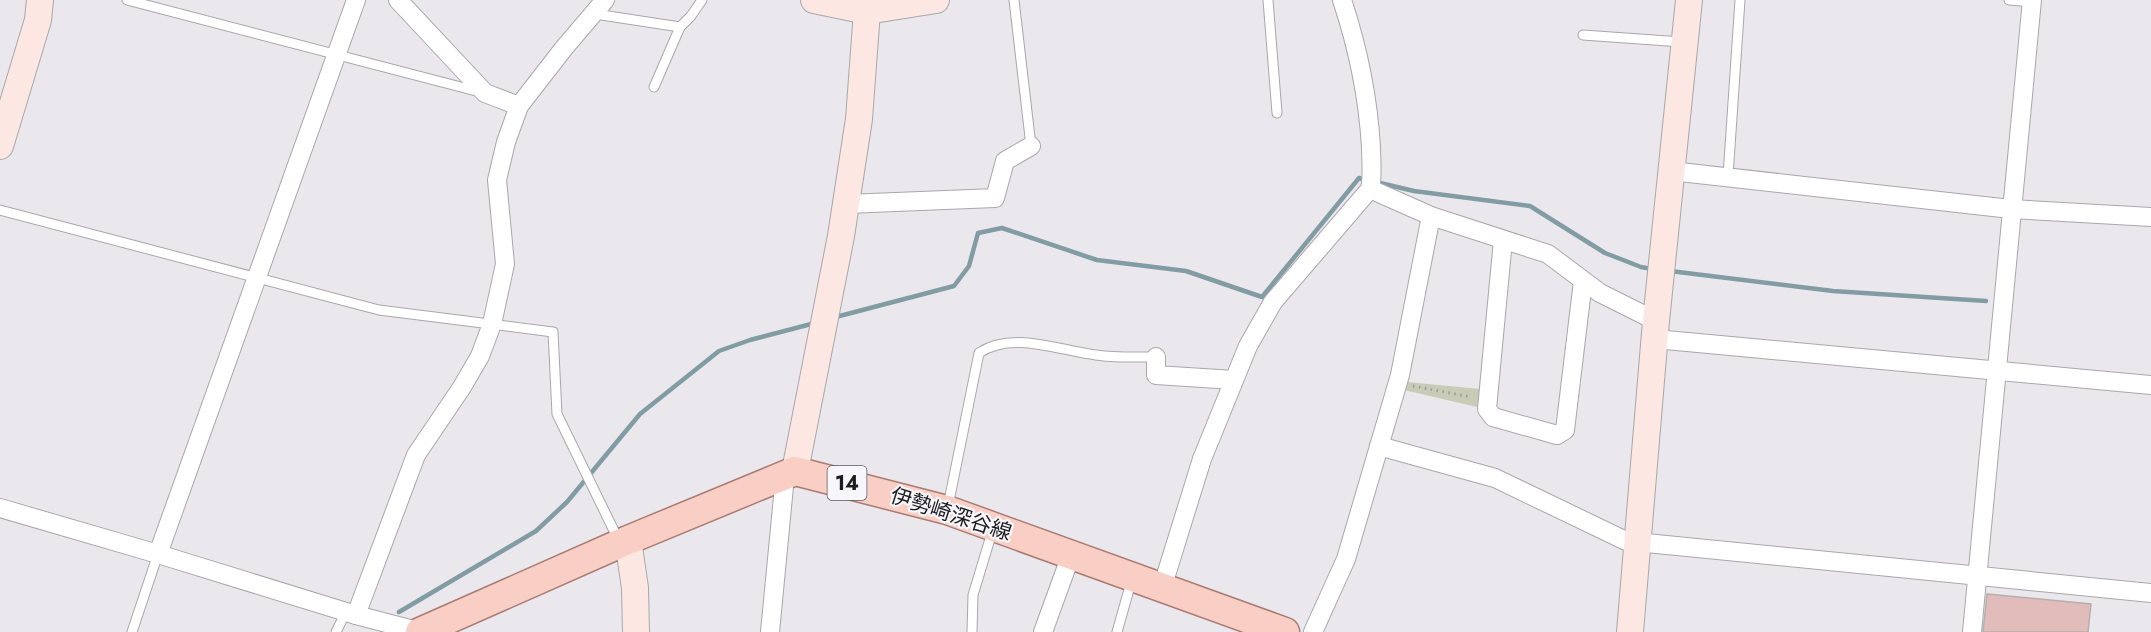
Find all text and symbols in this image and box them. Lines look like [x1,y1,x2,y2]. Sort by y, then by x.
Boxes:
road number: 14 [828,466,866,500]
street label: 伊勢崎深谷線 [886,480,1016,548]

